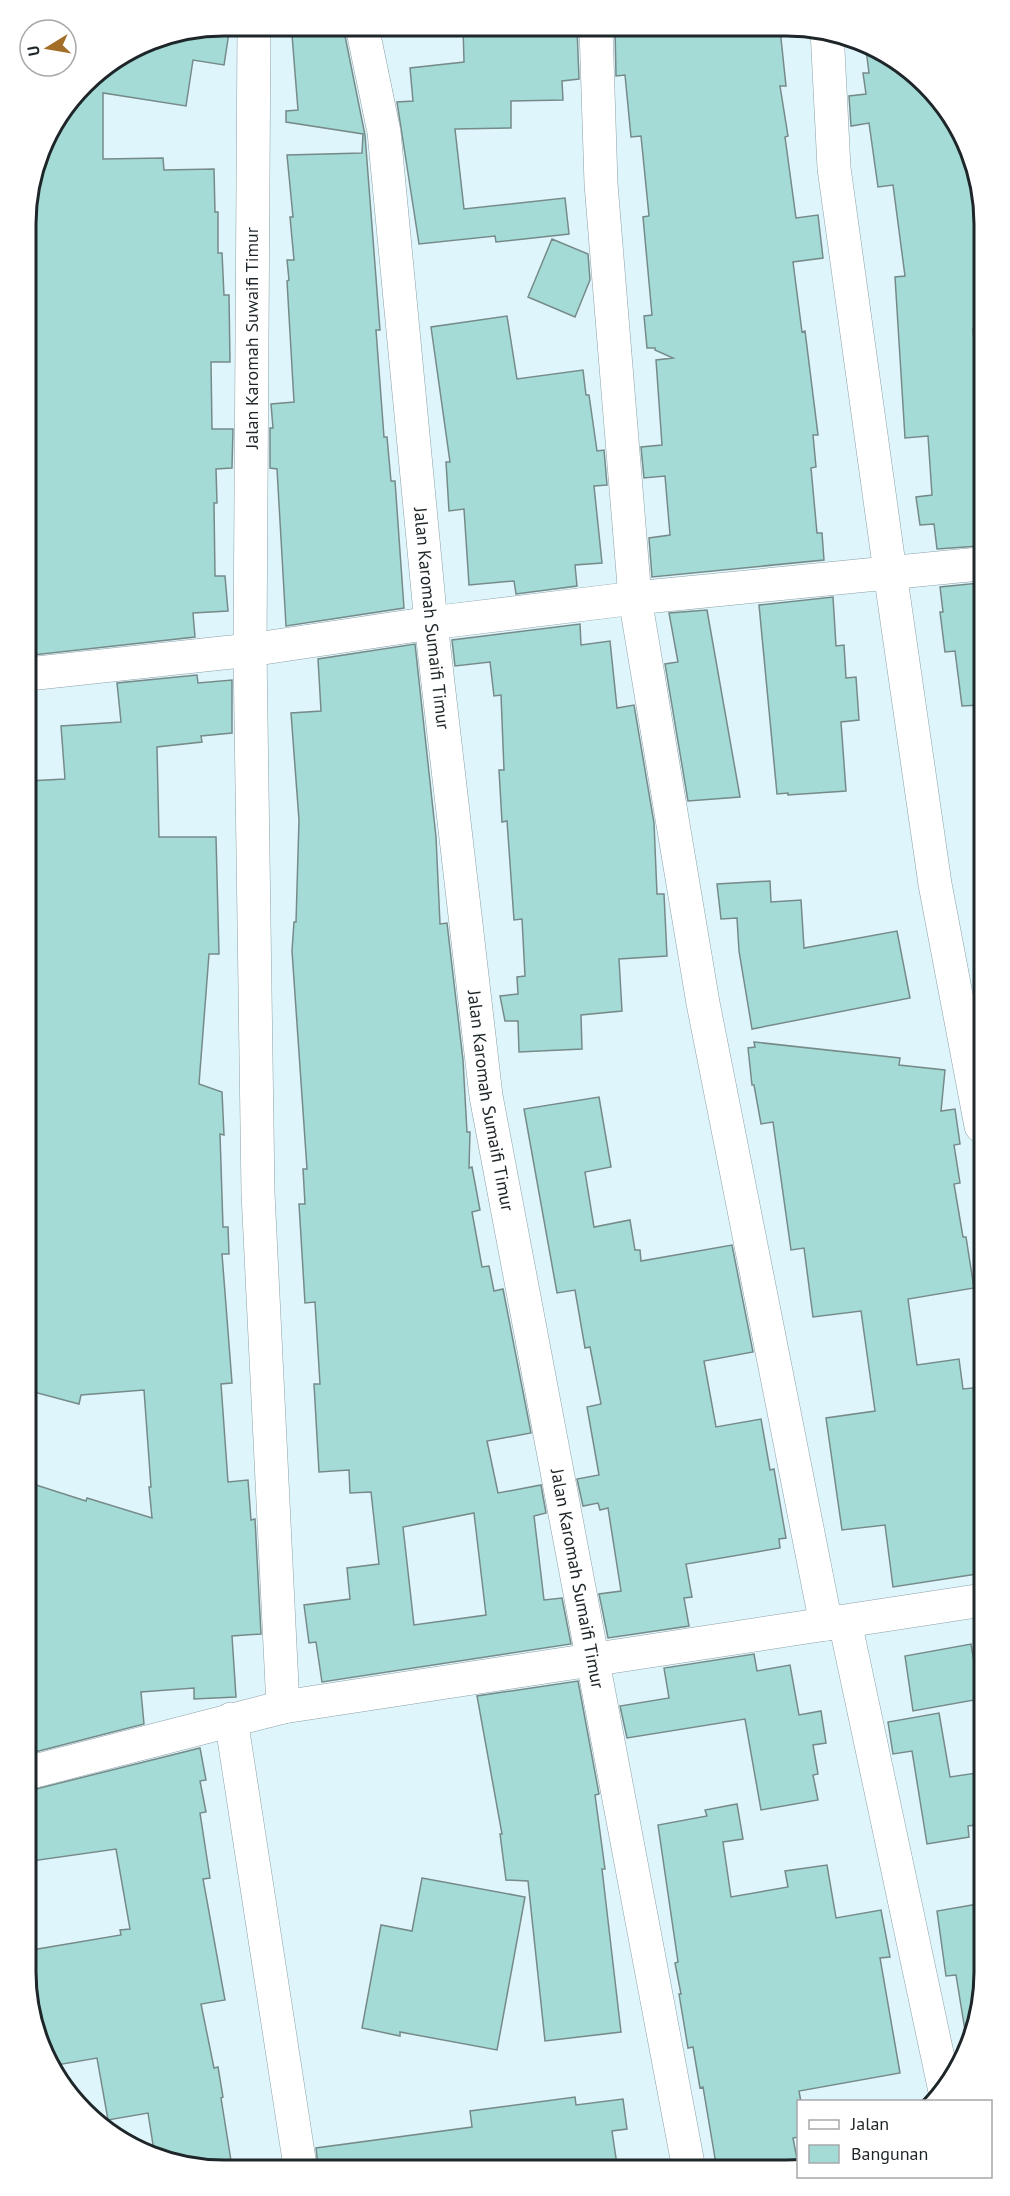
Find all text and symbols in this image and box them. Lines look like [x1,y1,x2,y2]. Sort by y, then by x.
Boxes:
north arrow [18,18,78,78]
text: U [23,44,44,58]
street label: Jalan Karomah Suwaifi Timur [240,227,263,450]
street label: Jalan Karomah Sumaifi Timur [409,505,455,731]
street label: Jalan Karomah Sumaifi Timur [463,988,520,1213]
street label: Jalan Karomah Sumaifi Timur [546,1466,610,1691]
legend [797,2100,992,2178]
text: Jalan [850,2112,889,2135]
text: Bangunan [851,2142,928,2165]

